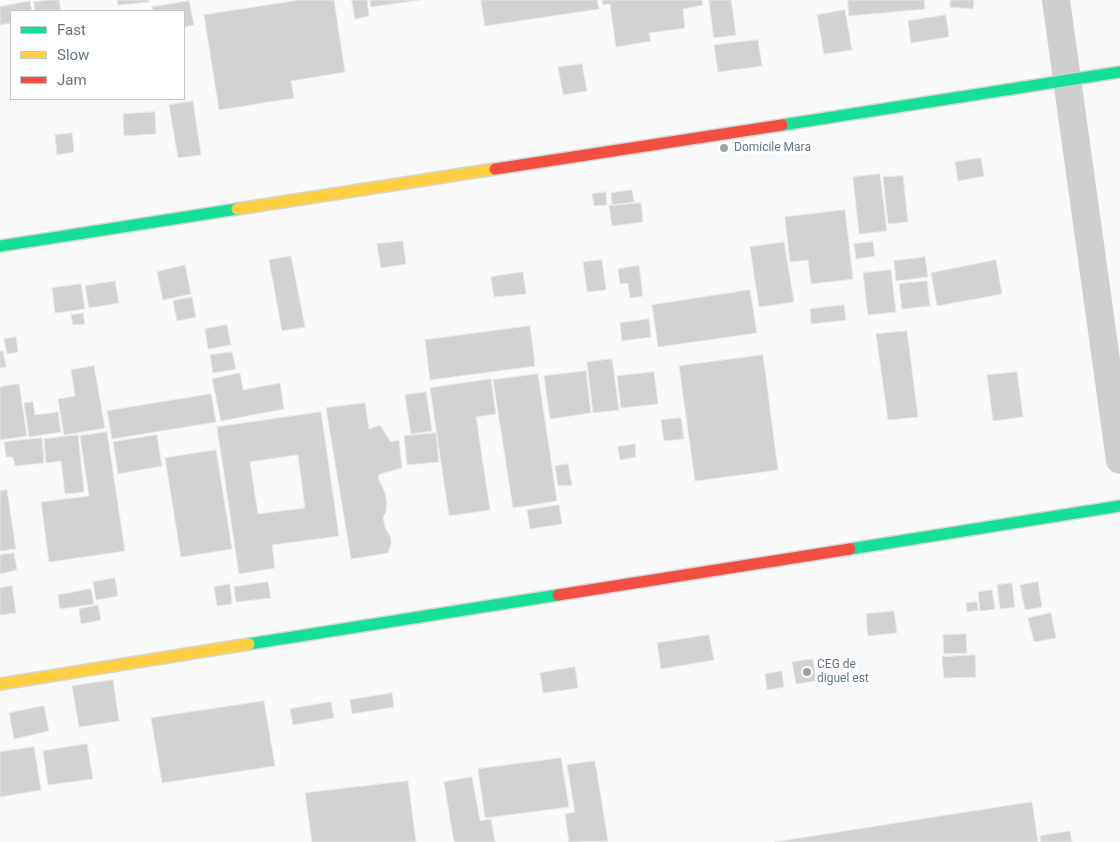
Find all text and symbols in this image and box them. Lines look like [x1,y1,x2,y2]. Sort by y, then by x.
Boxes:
legend [10,10,185,100]
text: Fast [57,21,86,39]
text: Slow [57,46,89,64]
text: Jam [57,71,87,89]
place label: Domicile Mara [734,141,811,155]
marker: Domicile Mara [718,142,730,154]
place label: CEG de diguel est [817,658,869,686]
marker: CEG de diguel est [801,666,813,678]

